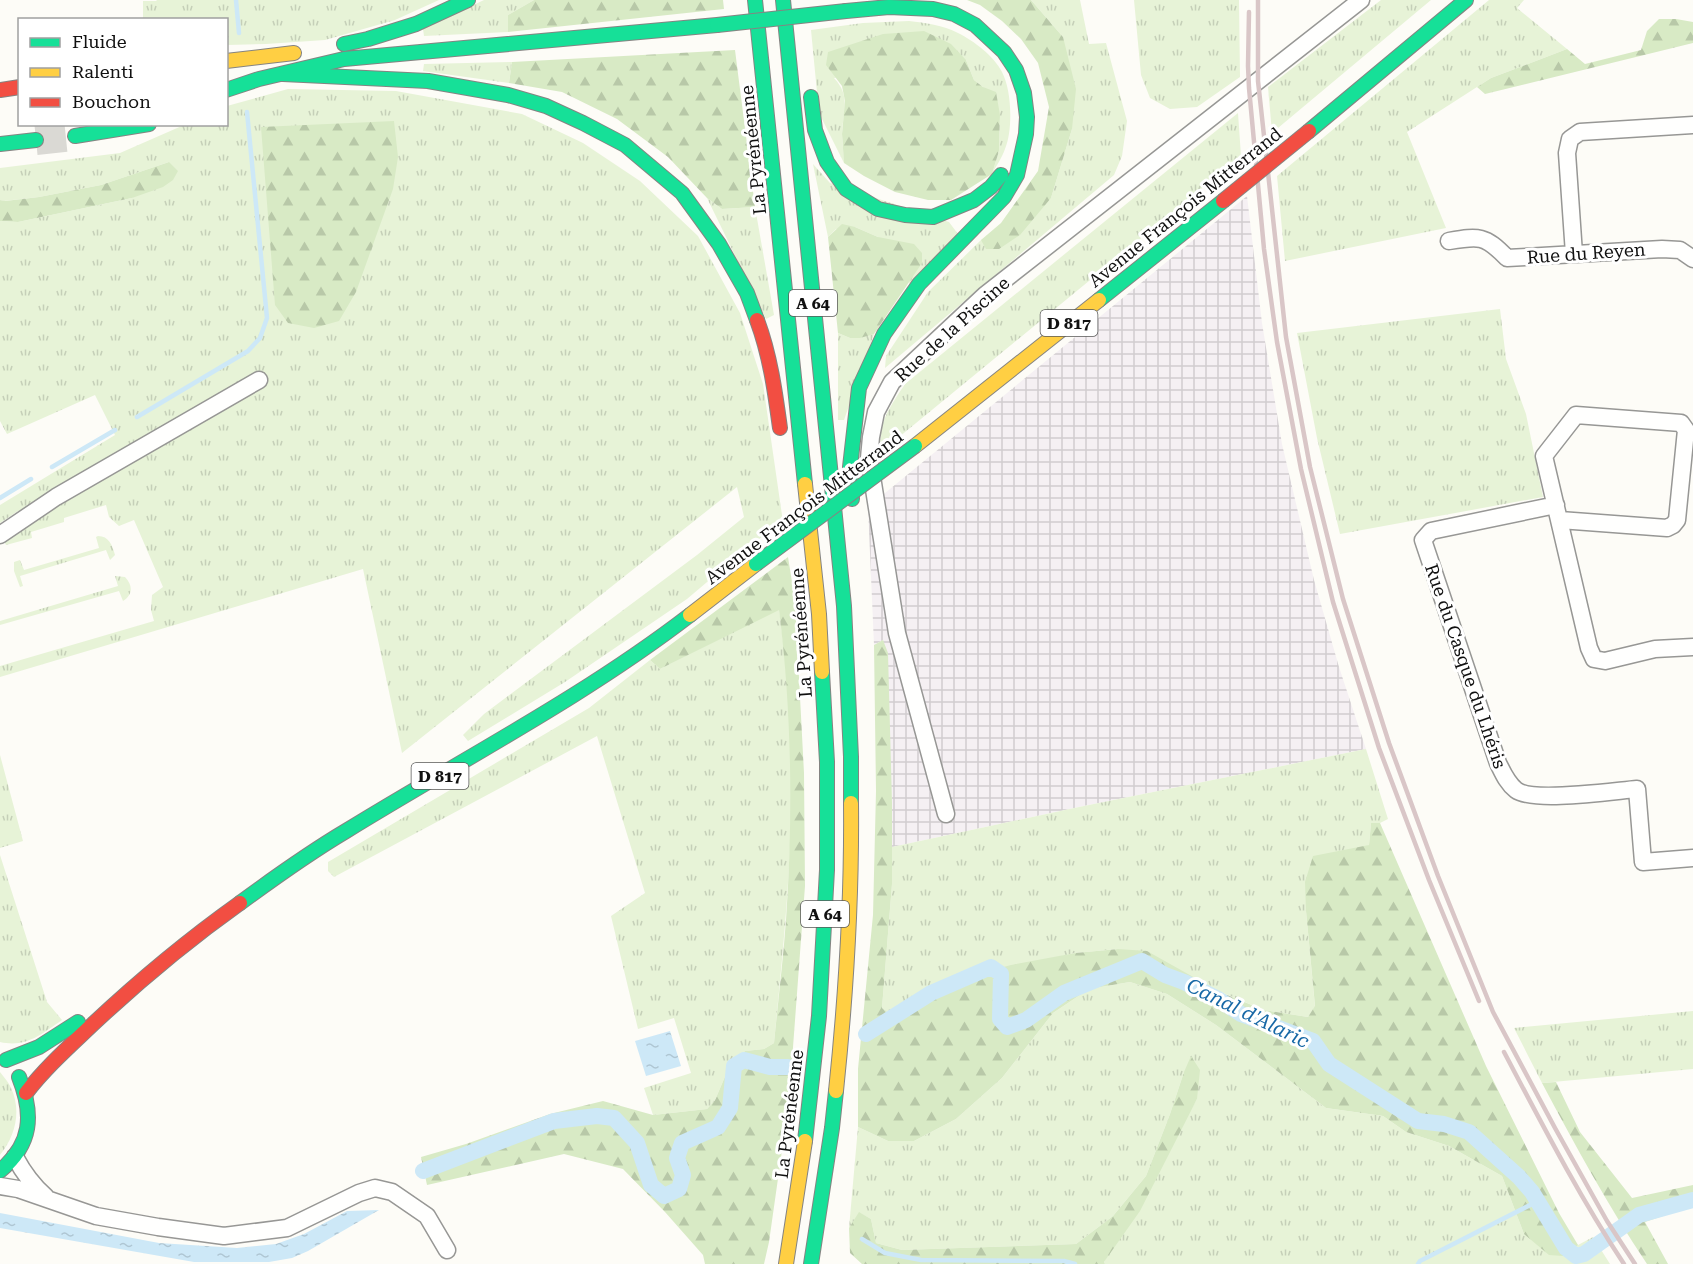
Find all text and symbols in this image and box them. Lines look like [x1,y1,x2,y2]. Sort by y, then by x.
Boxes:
legend [18,18,228,126]
text: Fluide [72,31,127,52]
text: Ralenti [72,61,134,82]
street label: La Pyrénéenne [736,84,770,216]
text: Bouchon [72,91,151,112]
street label: Avenue François Mitterrand [1084,122,1286,291]
street label: Rue du Reyen [1526,238,1646,268]
street label: Rue de la Piscine [890,272,1014,386]
road number: A 64 [789,290,837,316]
road number: D 817 [1040,310,1098,336]
street label: Avenue François Mitterrand [701,425,907,588]
street label: Rue du Casque du Lhéris [1421,561,1511,771]
street label: La Pyrénéenne [786,567,816,699]
road number: D 817 [412,763,468,789]
road number: A 64 [801,901,849,927]
water label: Canal d'Alaric [1183,973,1314,1053]
street label: La Pyrénéenne [771,1048,807,1180]

